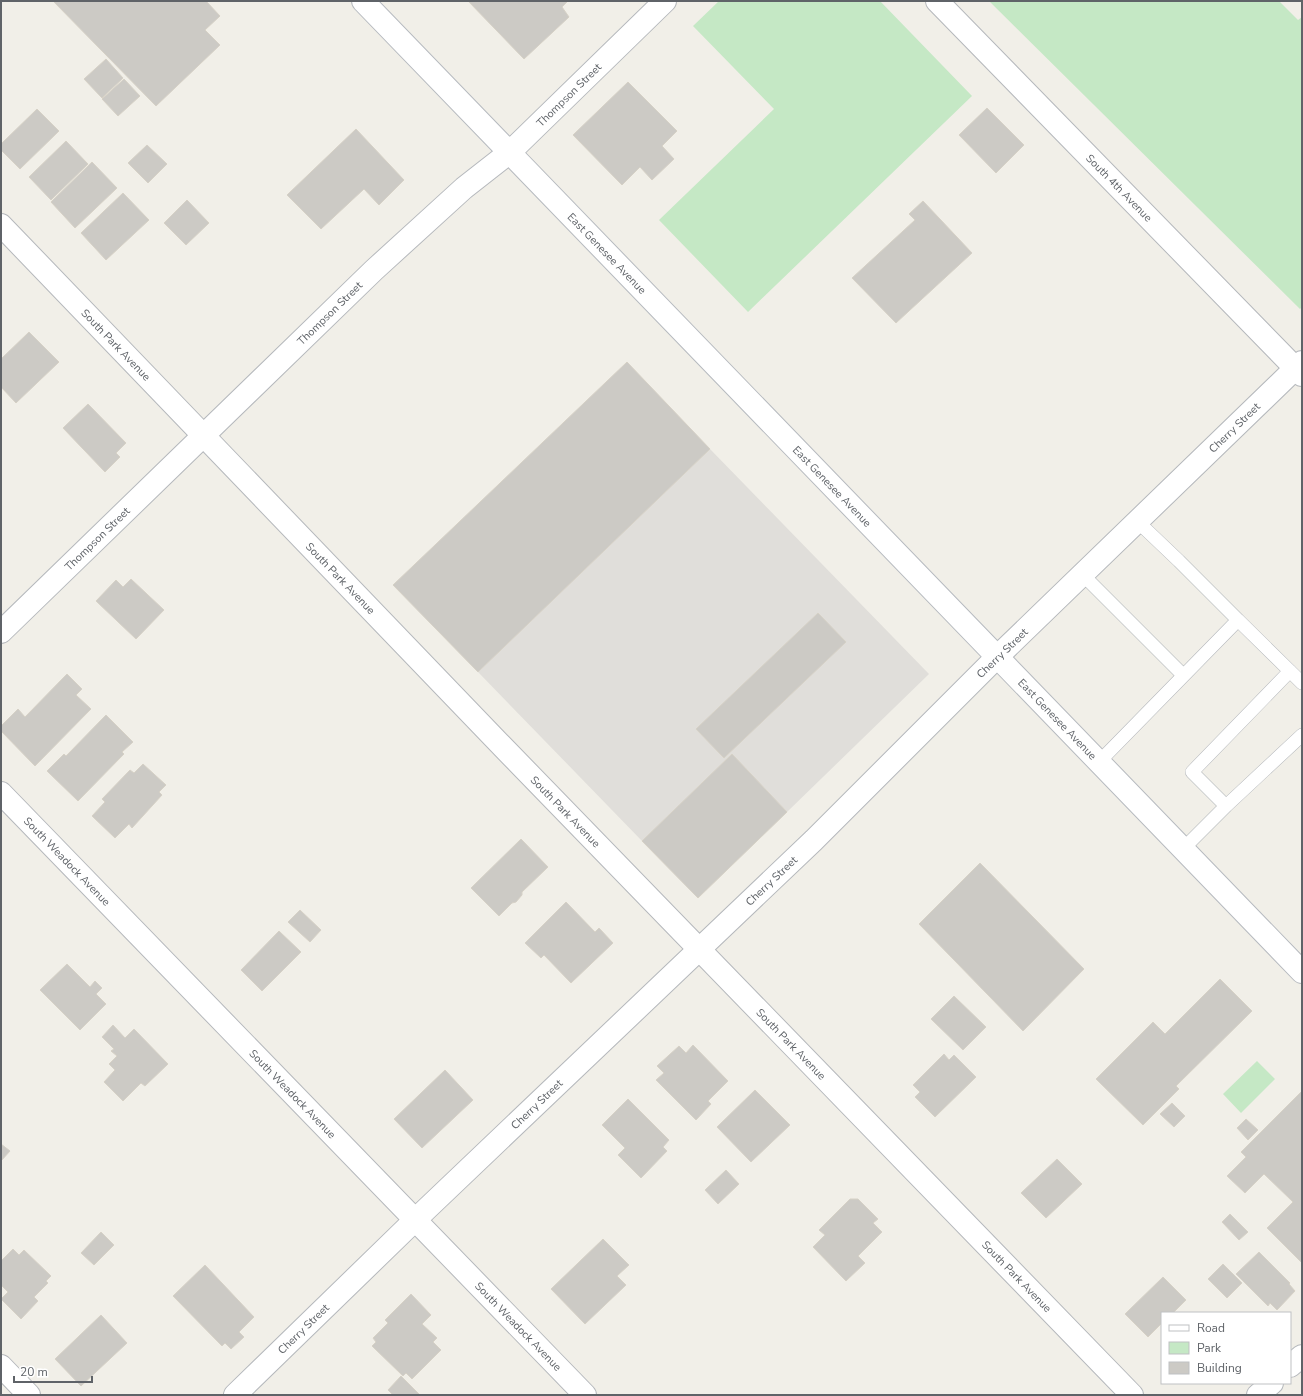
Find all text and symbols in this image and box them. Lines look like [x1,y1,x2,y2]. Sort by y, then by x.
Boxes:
street label: Thompson Street [533,60,605,130]
street label: South 4th Avenue [1082,151,1155,225]
street label: East Genesee Avenue [564,210,649,298]
street label: Thompson Street [294,278,366,349]
street label: South Park Avenue [78,306,154,384]
street label: Cherry Street [1206,399,1264,456]
street label: East Genesee Avenue [789,443,875,530]
street label: Thompson Street [62,504,133,574]
street label: South Park Avenue [302,539,378,618]
street label: Cherry Street [973,625,1031,682]
street label: East Genesee Avenue [1014,676,1100,763]
street label: South Park Avenue [527,773,603,851]
street label: South Weadock Avenue [20,814,114,909]
street label: Cherry Street [742,853,801,909]
street label: South Park Avenue [753,1005,829,1083]
street label: South Weadock Avenue [246,1046,339,1142]
street label: Cherry Street [508,1076,566,1133]
street label: South Park Avenue [978,1238,1055,1316]
street label: South Weadock Avenue [471,1279,565,1375]
street label: Cherry Street [274,1301,333,1358]
legend [1161,1312,1291,1384]
text: Road [1197,1320,1225,1336]
text: Park [1197,1340,1222,1356]
scale bar [14,1358,92,1384]
text: Building [1197,1360,1242,1376]
text: 20 m [20,1364,48,1380]

